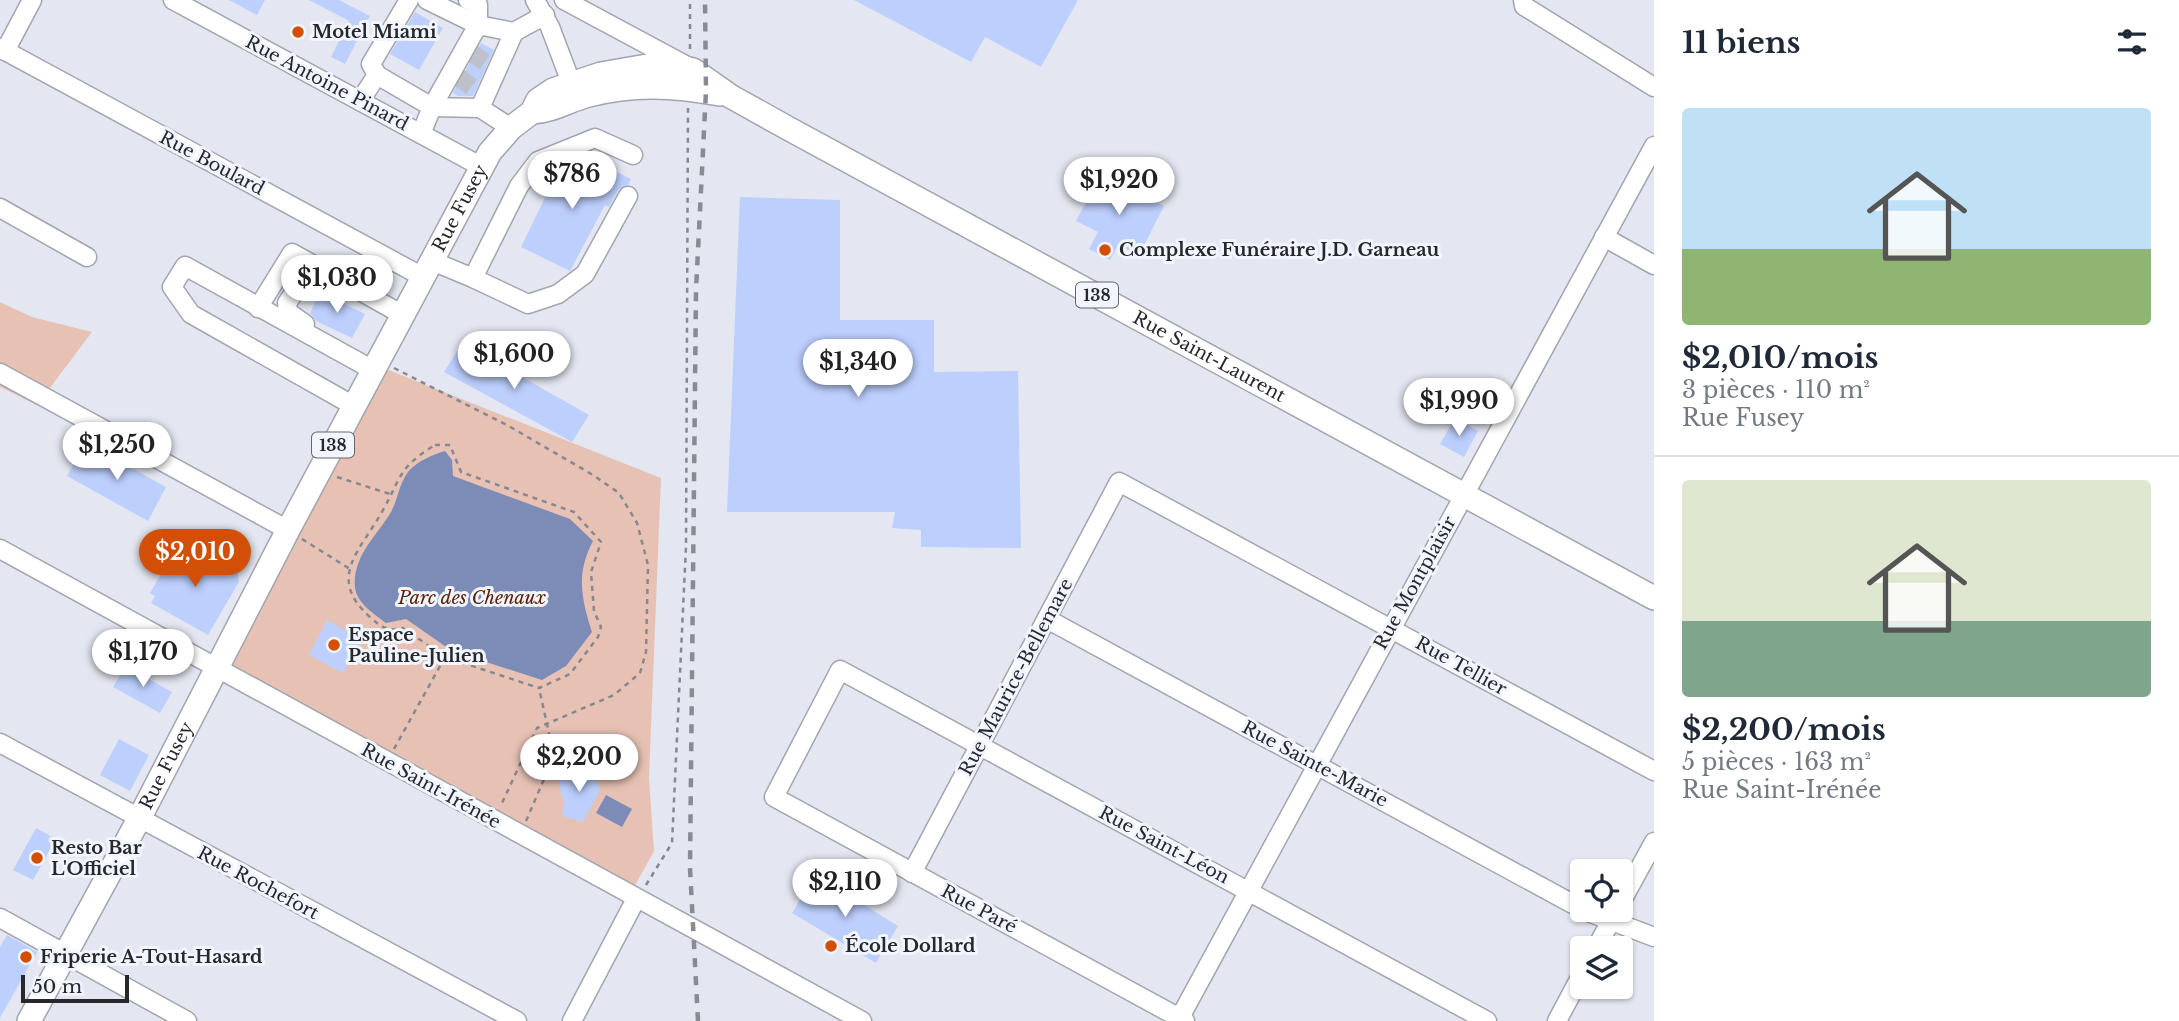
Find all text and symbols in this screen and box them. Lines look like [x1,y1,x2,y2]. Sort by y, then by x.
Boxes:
place label: Motel Miami [312,21,437,43]
icon: filters [2113,23,2151,61]
marker: Motel Miami [290,24,306,40]
text: 11 biens [1682,24,1801,61]
street label: Rue Antoine Pinard [242,31,412,135]
street label: Rue Boulard [156,126,268,200]
pin: $786 [531,152,613,211]
icon: home [1854,153,1980,279]
pin: $1,920 [1062,158,1176,217]
street label: Rue Fusey [428,160,492,256]
text: $786 [544,160,600,188]
text: $1,920 [1080,166,1158,194]
place label: Complexe Funéraire J.D. Garneau [1119,239,1439,261]
marker: Complexe Funéraire J.D. Garneau [1097,242,1113,258]
pin: $1,030 [280,256,394,315]
text: $1,030 [297,264,377,292]
road number: 138 [1076,282,1118,308]
street label: Rue Saint-Laurent [1129,307,1289,407]
pin: $1,600 [457,332,571,391]
text: $2,010/mois [1682,339,1879,376]
text: $1,600 [474,340,554,368]
pin: $1,340 [801,340,915,399]
text: $1,340 [819,348,897,376]
text: 3 pièces · 110 m² [1682,376,1870,404]
pin: $1,990 [1402,378,1516,438]
text: $1,990 [1419,387,1499,415]
text: Rue Fusey [1682,404,1804,432]
pin: $1,250 [60,422,174,482]
text: $1,250 [79,431,155,459]
road number: 138 [312,432,354,458]
street label: Rue Montplaisir [1369,512,1461,653]
icon: home [1854,525,1980,651]
pin: $2,010 [138,530,252,589]
text: $2,010 [155,538,235,566]
street label: Rue Maurice-Bellemare [955,575,1077,779]
park label: Parc des Chenaux [397,587,546,609]
place label: Espace Pauline-Julien [348,624,485,667]
pin: $1,170 [86,630,200,689]
street label: Rue Tellier [1412,632,1511,700]
marker: Espace Pauline-Julien [326,637,342,653]
text: $1,170 [108,638,178,666]
text: $2,200/mois [1682,711,1886,748]
street label: Rue Sainte-Marie [1238,716,1392,812]
street label: Rue Fusey [135,718,198,813]
pin: $2,200 [522,734,636,794]
street label: Rue Saint-Irénée [357,739,505,833]
text: $2,200 [536,743,622,771]
text: 5 pièces · 163 m² [1682,748,1871,776]
text: Rue Saint-Irénée [1682,776,1881,804]
street label: Rue Saint-Léon [1095,801,1233,889]
place label: Resto Bar L'Officiel [51,837,142,880]
street label: Rue Rochefort [194,842,323,924]
marker: Resto Bar L'Officiel [29,850,45,866]
map controls [1570,859,1633,999]
button: locate [1570,859,1633,922]
pin: $2,110 [788,860,902,919]
text: $2,110 [808,868,882,896]
street label: Rue Paré [937,880,1021,938]
place label: École Dollard [845,934,976,957]
button: layers [1570,936,1633,999]
marker: École Dollard [823,938,839,954]
place label: Friperie A-Tout-Hasard [40,946,263,968]
marker: Friperie A-Tout-Hasard [18,949,34,965]
scale bar [21,972,130,1004]
text: 50 m [32,975,82,998]

